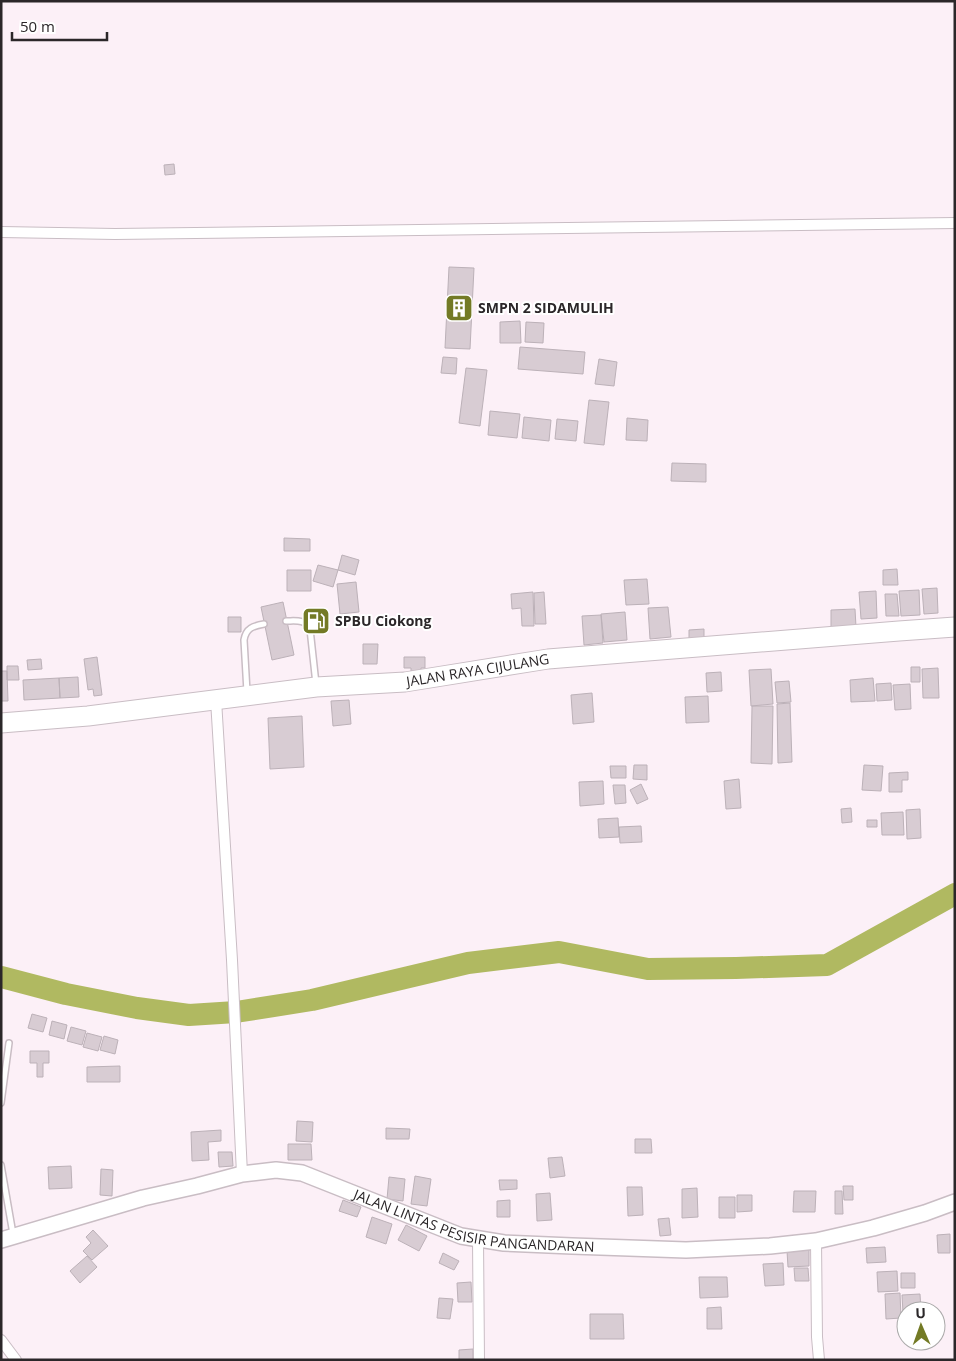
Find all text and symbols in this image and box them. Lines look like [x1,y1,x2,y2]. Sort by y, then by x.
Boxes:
scale bar [12,10,108,42]
text: 50 m [20,16,55,36]
building icon: SMPN 2 SIDAMULIH [444,293,474,323]
place label: SMPN 2 SIDAMULIH [478,298,614,317]
fuel station icon: SPBU Ciokong [301,606,331,636]
place label: SPBU Ciokong [335,611,432,630]
street label: JALAN RAYA CIJULANG [403,649,551,691]
street label: JALAN LINTAS PESISIR PANGANDARAN [349,1184,595,1256]
north arrow [896,1301,946,1351]
text: U [915,1303,926,1322]

